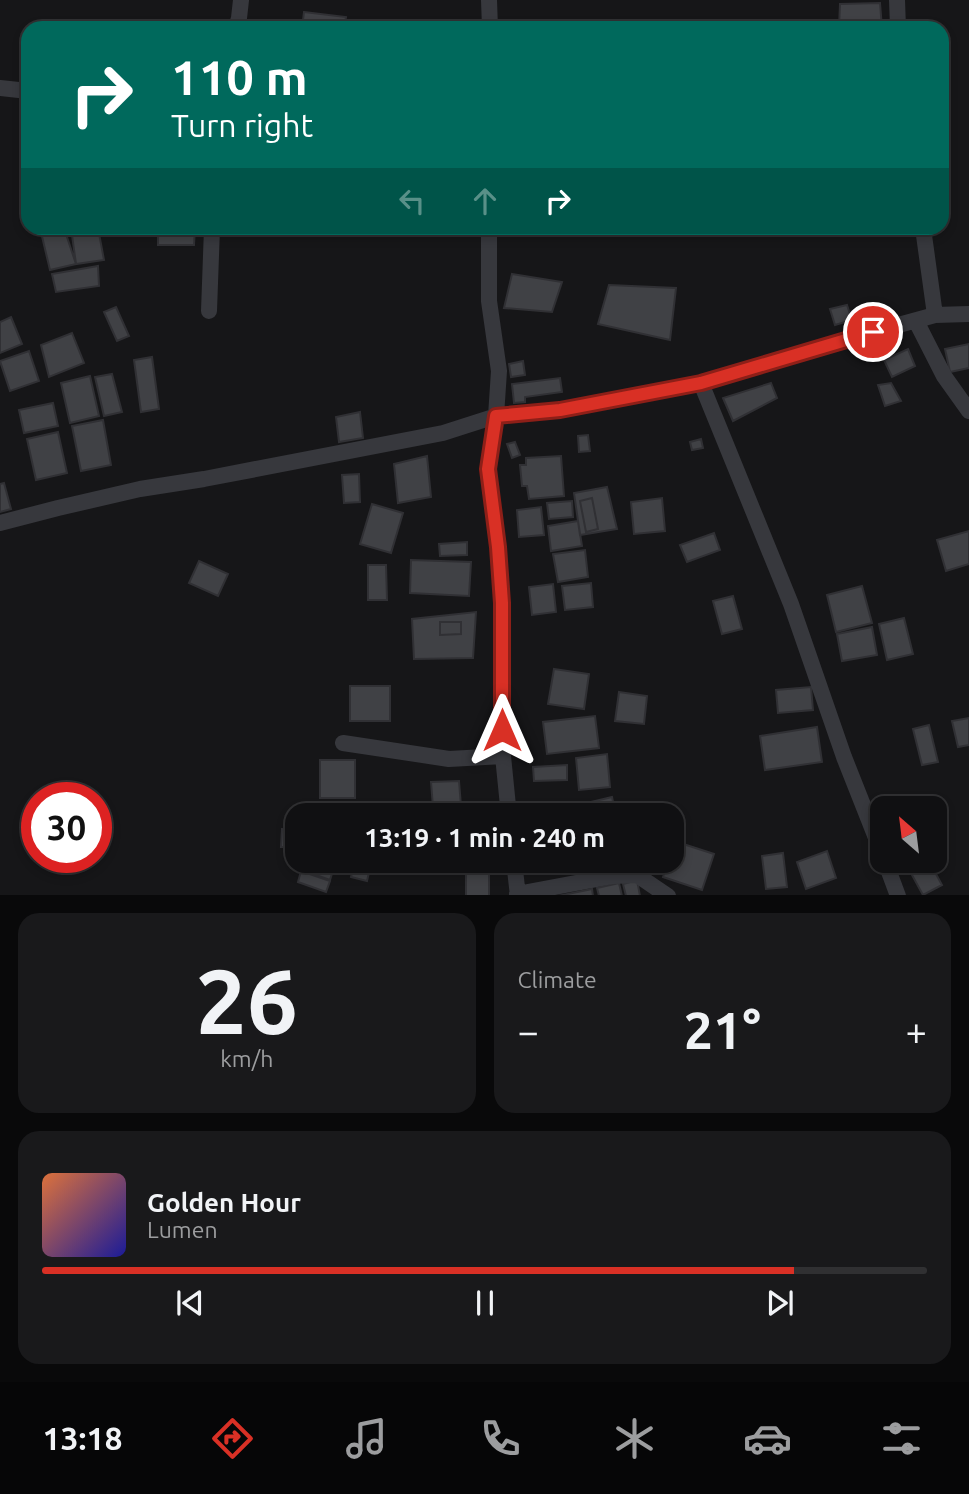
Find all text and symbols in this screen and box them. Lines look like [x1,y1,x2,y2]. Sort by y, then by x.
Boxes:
icon: right [56,49,147,140]
text: 110 m [171,49,308,104]
text: Turn right [171,107,313,143]
icon: left [393,182,431,220]
icon: ahead [466,182,504,220]
icon: right [539,182,577,220]
pin [843,302,903,362]
icon: arrive [854,313,892,351]
position arrow [465,693,539,767]
speed limit sign: 30 [21,782,112,873]
north arrow [870,796,947,873]
map controls [870,796,947,873]
text: 13:19 · 1 min · 240 m [364,823,605,852]
text: 26 [195,949,298,1051]
text: Climate [518,967,597,992]
text: 21° [684,1001,761,1059]
text: − [518,1010,539,1052]
text: + [906,1010,927,1052]
text: km/h [220,1046,273,1071]
text: Golden Hour [147,1188,301,1217]
text: Lumen [147,1217,218,1242]
icon: previous [171,1284,209,1322]
icon: pause [466,1284,504,1322]
icon: next [761,1284,799,1322]
icon: directions [208,1414,257,1463]
icon: music [342,1414,391,1463]
icon: phone [476,1414,525,1463]
icon: climate [610,1414,659,1463]
icon: car [743,1414,792,1463]
icon: filters [877,1414,926,1463]
text: 13:18 [42,1420,123,1456]

